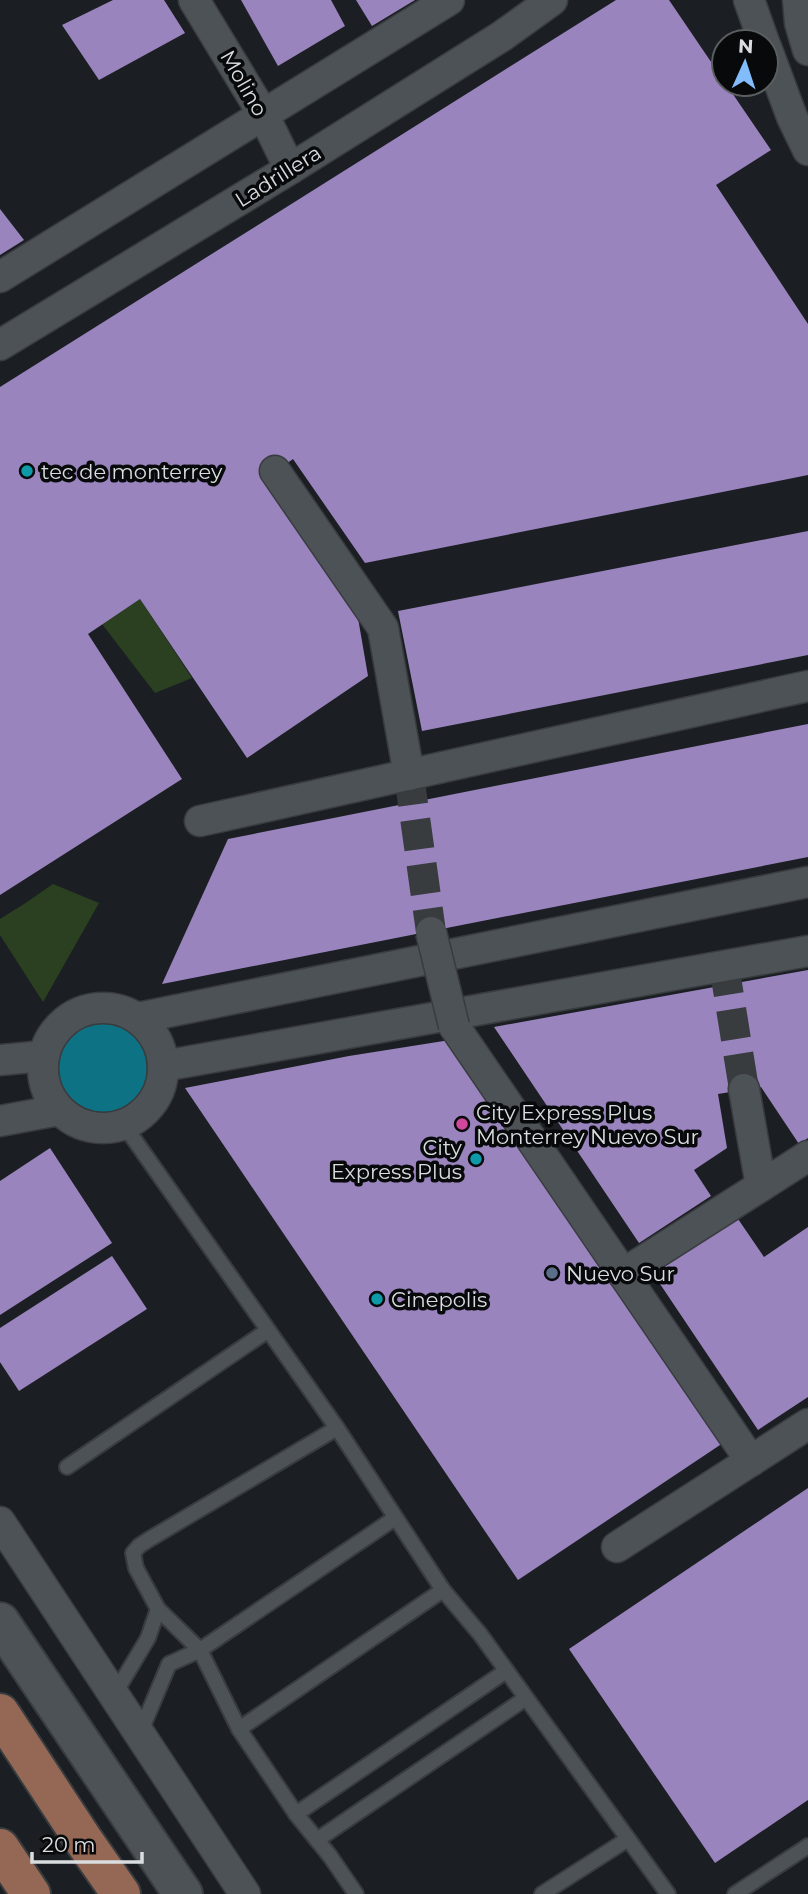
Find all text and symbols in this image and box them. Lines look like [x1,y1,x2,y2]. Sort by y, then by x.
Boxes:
north arrow [710,28,780,98]
text: N [738,35,754,58]
street label: Molino [215,46,273,120]
street label: Ladrillera [230,140,326,212]
place label: tec de monterrey [41,459,223,484]
marker: tec de monterrey [19,463,35,479]
place label: City Express Plus Monterrey Nuevo Sur [476,1100,699,1149]
marker: City Express Plus Monterrey Nuevo Sur [454,1116,470,1132]
place label: City Express Plus [331,1135,463,1184]
marker: City Express Plus [468,1151,484,1167]
place label: Nuevo Sur [566,1261,675,1286]
marker: Nuevo Sur [544,1265,560,1281]
place label: Cinepolis [391,1287,487,1312]
marker: Cinepolis [369,1291,385,1307]
scale bar [32,1820,142,1864]
text: 20 m [42,1832,96,1857]

